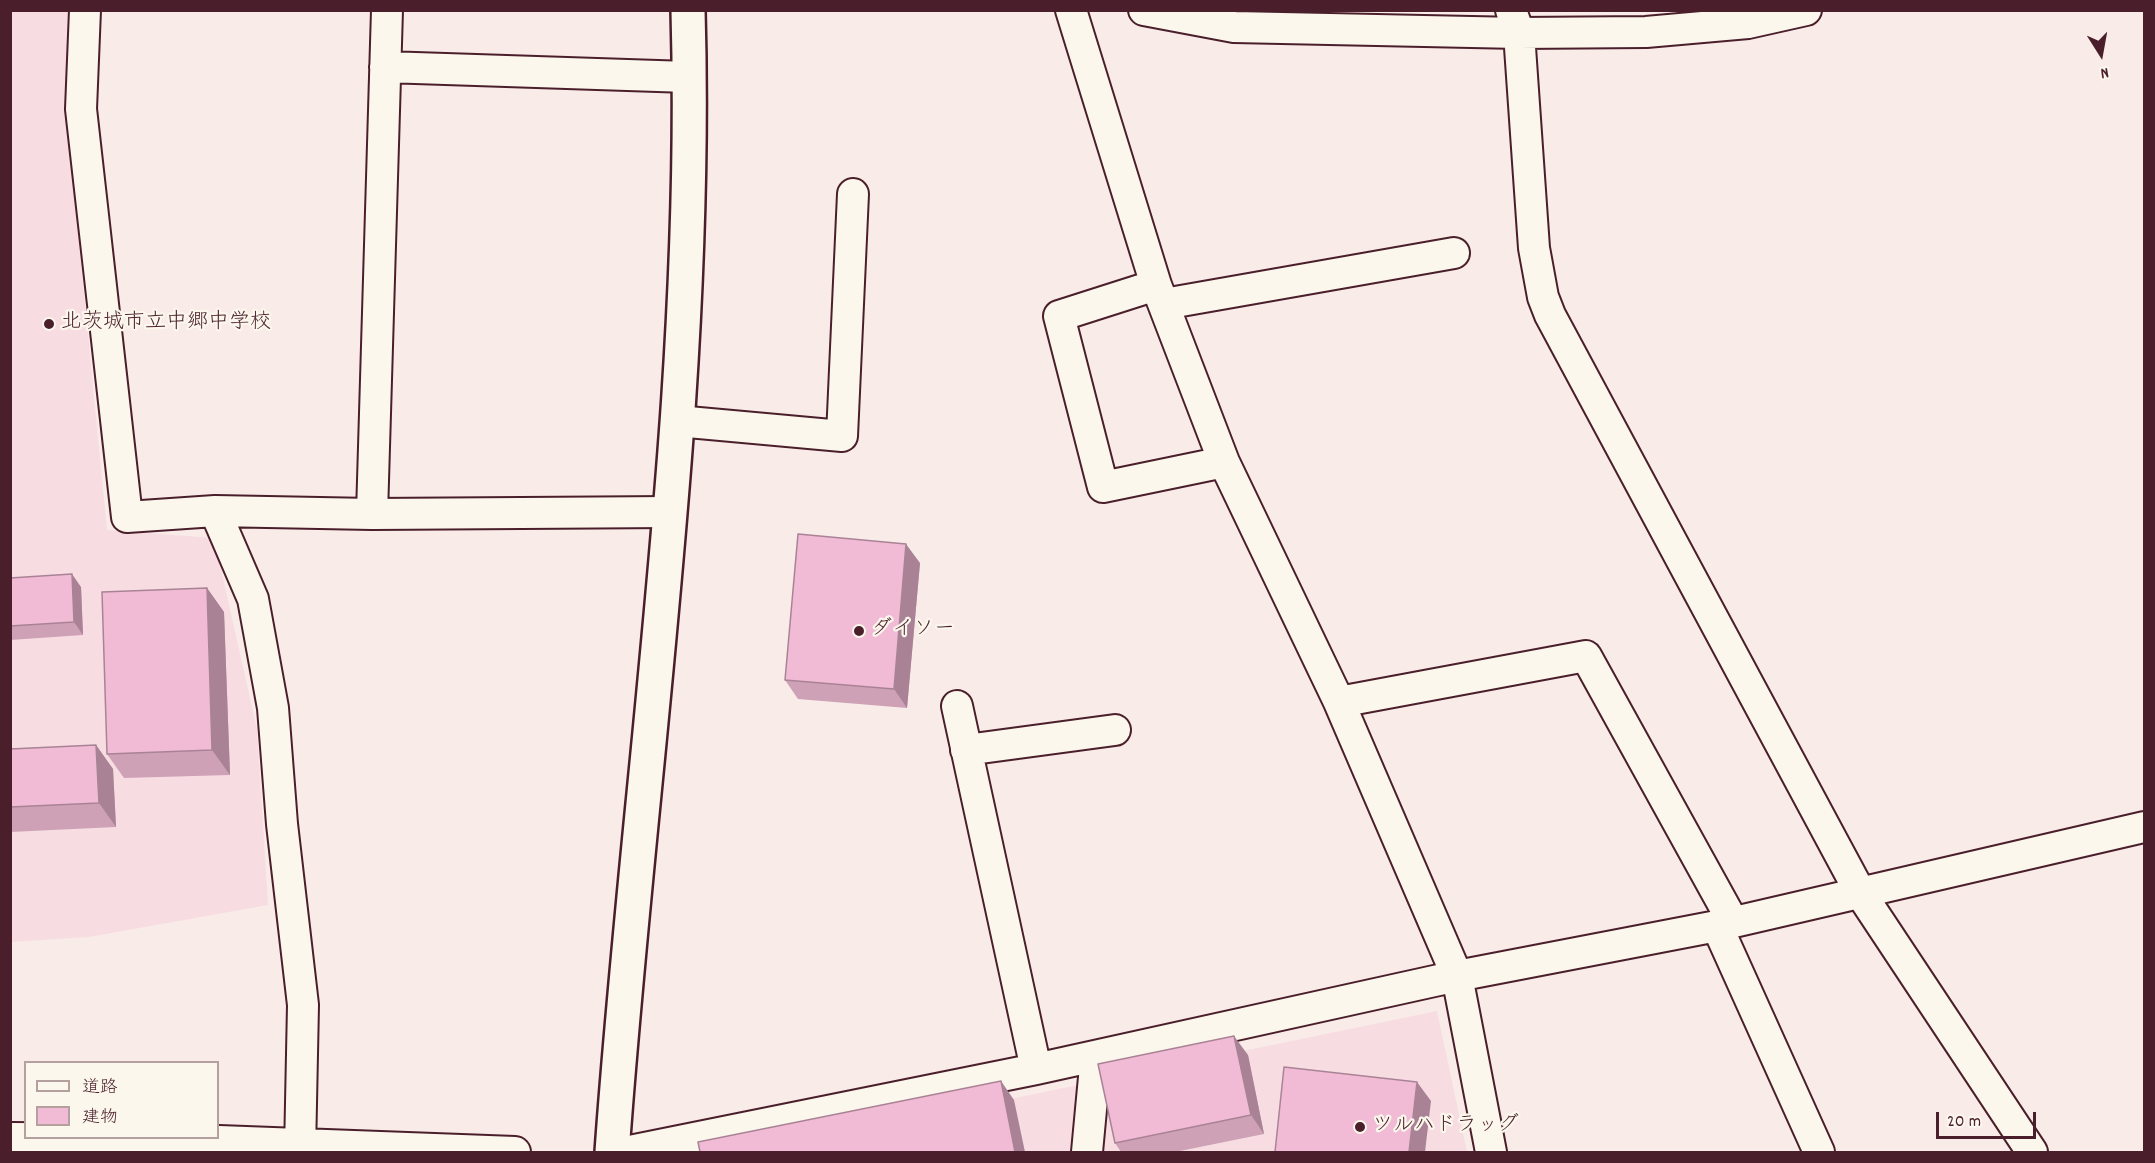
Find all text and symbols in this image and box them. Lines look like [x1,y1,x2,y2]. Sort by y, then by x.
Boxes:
north arrow [2071,24,2131,84]
text: N [2098,60,2111,84]
place label: 北茨城市立中郷中学校 [61,311,271,337]
marker: 北茨城市立中郷中学校 [42,317,56,331]
place label: ダイソー [871,618,955,644]
marker: ダイソー [852,624,866,638]
legend [24,1061,219,1139]
text: 道路 [82,1076,118,1101]
scale bar [1939,1100,2040,1138]
text: 建物 [82,1106,118,1131]
text: 20 m [1947,1110,1981,1135]
place label: ツルハドラッグ [1372,1114,1519,1140]
marker: ツルハドラッグ [1353,1120,1367,1134]

